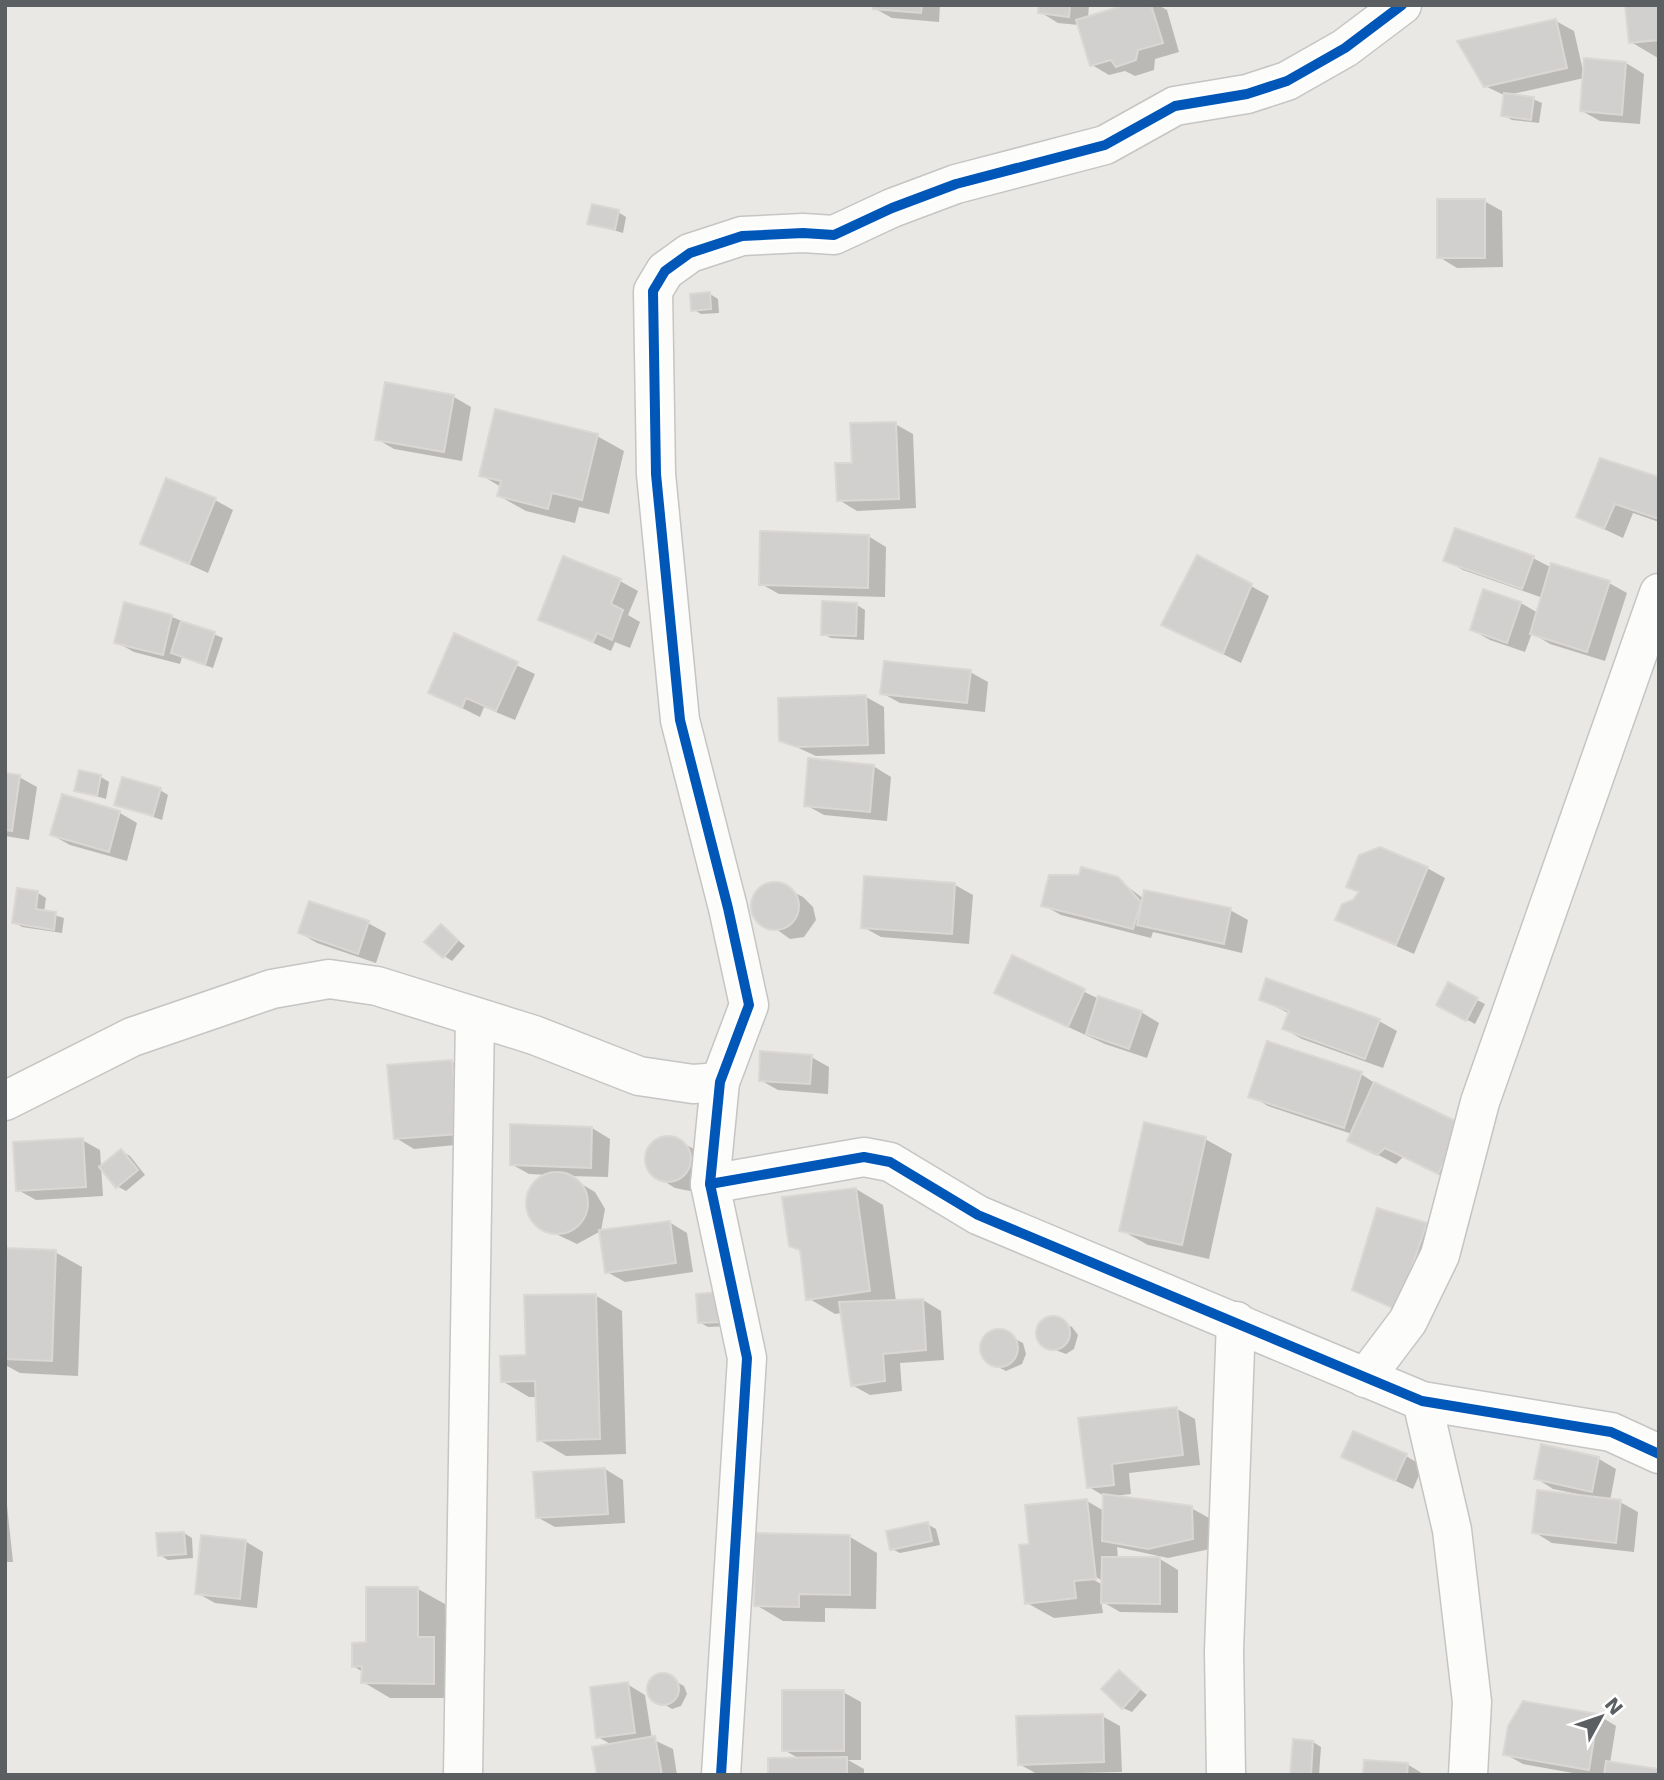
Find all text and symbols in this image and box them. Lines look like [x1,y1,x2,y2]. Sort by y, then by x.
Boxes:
north arrow [1566,1682,1636,1752]
text: N [1600,1693,1628,1719]

